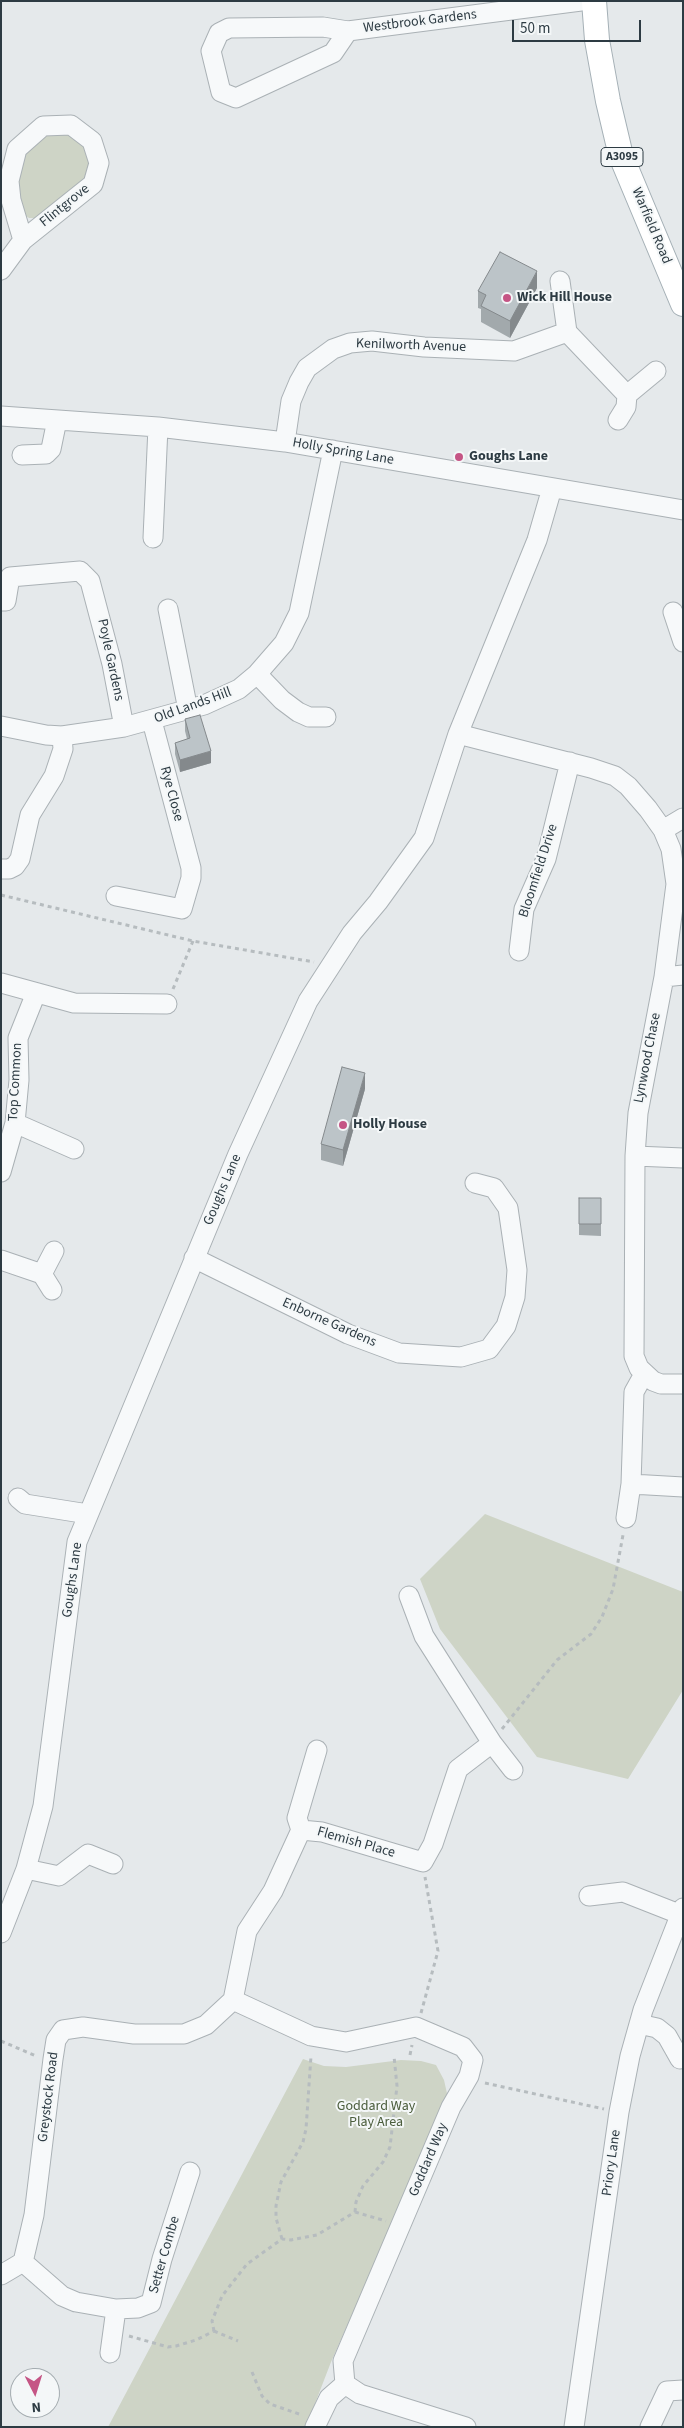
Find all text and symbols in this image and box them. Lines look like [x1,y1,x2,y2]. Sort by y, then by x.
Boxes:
street label: Westbrook Gardens [362,7,478,37]
scale bar [514,10,643,42]
text: 50 m [520,18,550,39]
road number: A3095 [601,148,643,166]
street label: Flintgrove [37,181,93,231]
street label: Warfield Road [627,185,675,267]
place label: Wick Hill House [517,290,612,306]
marker: Wick Hill House [501,292,513,304]
street label: Kenilworth Avenue [356,336,466,356]
street label: Holly Spring Lane [291,435,395,469]
place label: Goughs Lane [469,449,548,465]
marker: Goughs Lane [453,451,465,463]
street label: Poyle Gardens [93,617,127,703]
street label: Old Lands Hill [152,684,234,728]
street label: Rye Close [156,765,186,823]
street label: Bloomfield Drive [516,822,562,920]
street label: Lynwood Chase [631,1011,665,1105]
street label: Top Common [6,1042,26,1122]
place label: Holly House [353,1117,427,1133]
marker: Holly House [337,1119,349,1131]
street label: Goughs Lane [200,1152,246,1228]
street label: Enborne Gardens [279,1295,379,1351]
street label: Goughs Lane [59,1541,87,1619]
street label: Flemish Place [315,1824,397,1862]
street label: Greystock Road [35,2051,63,2143]
park label: Goddard Way Play Area [337,2099,415,2132]
street label: Goddard Way [406,2121,452,2199]
street label: Priory Lane [599,2129,625,2197]
street label: Setter Combe [146,2214,184,2296]
north arrow [10,2368,60,2418]
text: N [31,2397,42,2417]

